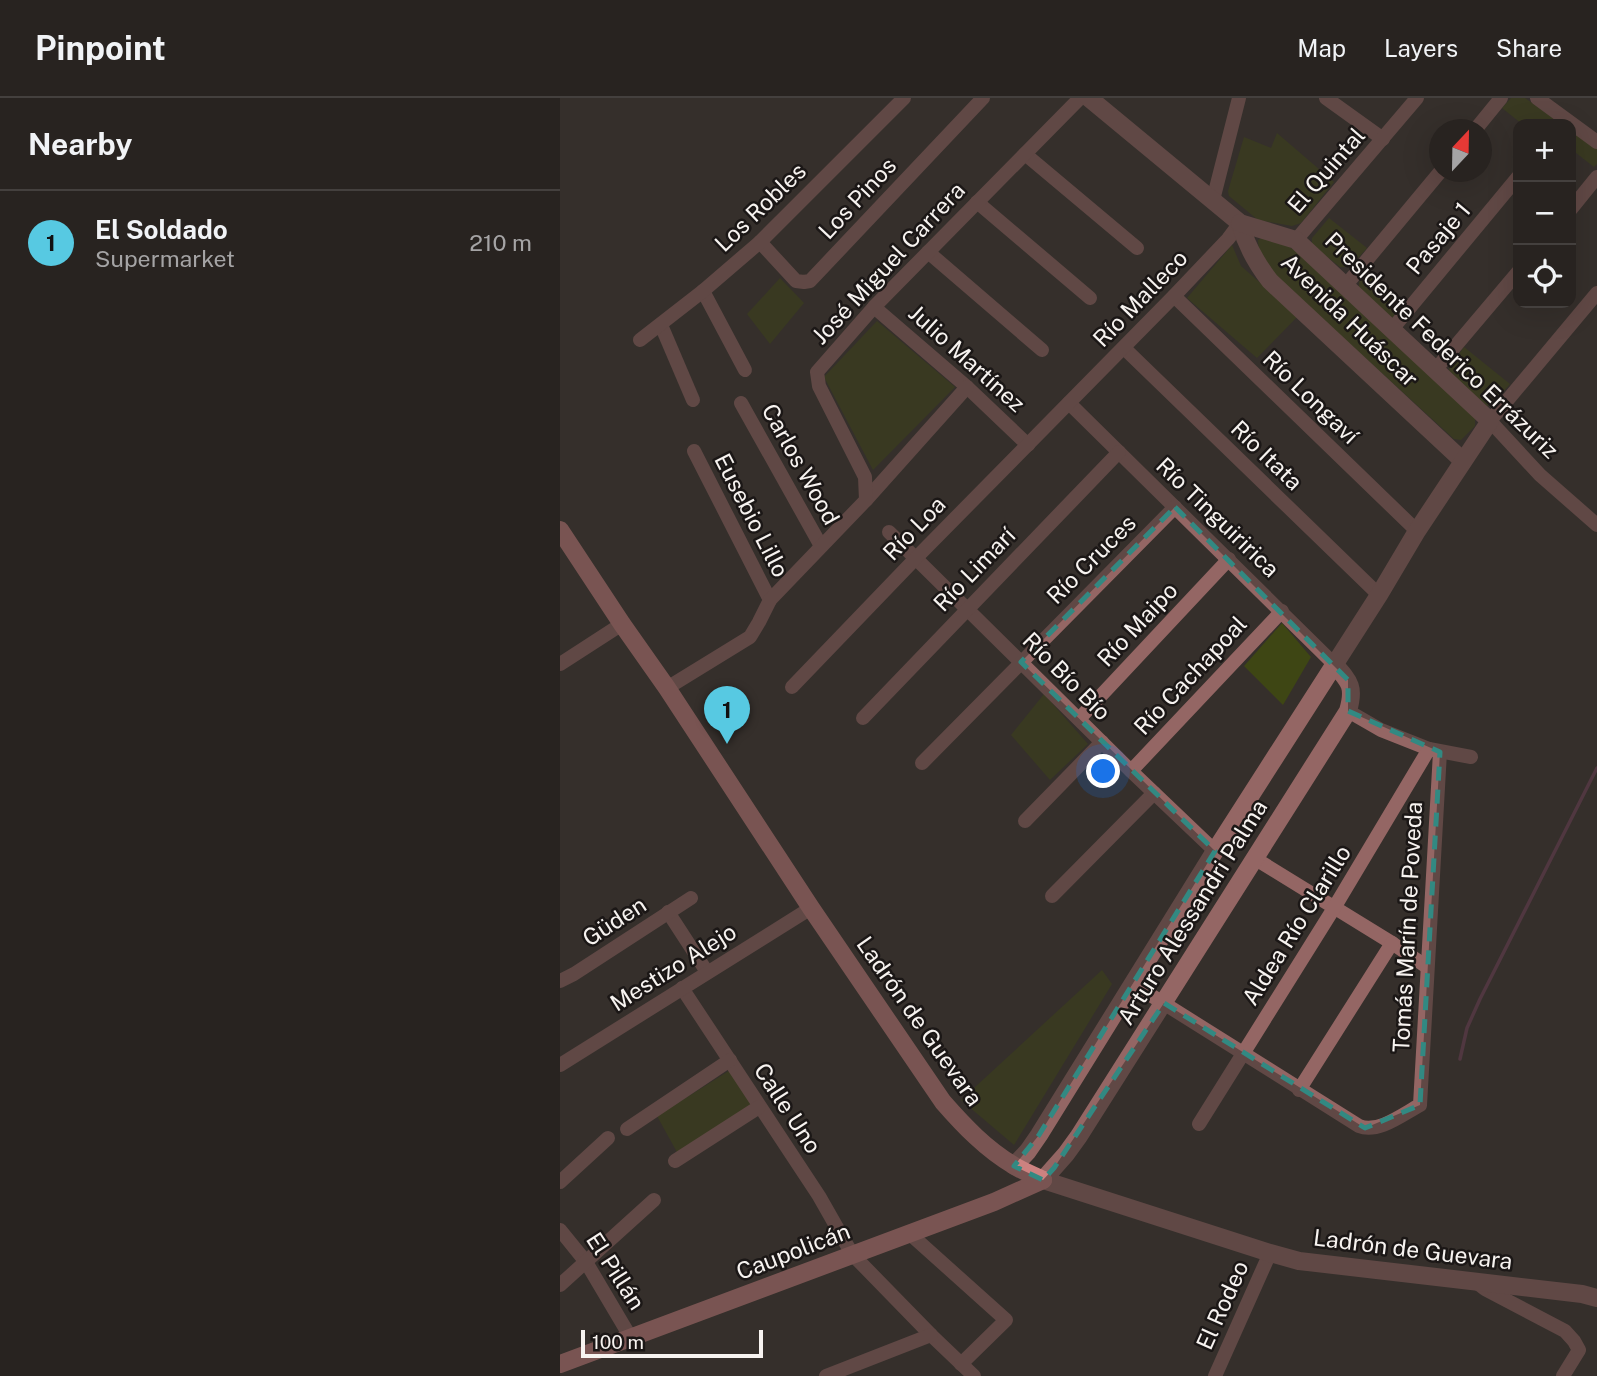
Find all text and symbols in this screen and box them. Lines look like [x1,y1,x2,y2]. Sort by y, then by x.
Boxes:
text: Pinpoint [35,29,166,67]
text: Map [1297,34,1346,62]
text: Layers [1384,34,1458,62]
text: Share [1496,34,1562,62]
north arrow [1429,119,1492,182]
map controls [1513,119,1576,308]
button: + [1513,119,1576,182]
street label: El Quintal [1282,122,1370,218]
text: Nearby [28,126,132,162]
street label: Los Pinos [813,152,901,244]
street label: Los Robles [709,157,811,257]
street label: José Miguel Carrera [806,176,970,350]
button: − [1513,182,1576,245]
street label: Pasaje 1 [1400,197,1476,279]
text: El Soldado [95,214,228,245]
street label: Presidente Federico Errázuriz [1320,226,1564,464]
text: 1 [46,229,56,256]
text: 210 m [469,229,532,256]
street label: Río Malleco [1087,244,1193,352]
text: Supermarket [95,245,235,272]
button: locate [1513,245,1576,308]
street label: Avenida Huáscar [1276,248,1424,392]
street label: Julio Martínez [903,299,1031,417]
street label: Río Longaví [1258,345,1365,449]
street label: Carlos Wood [757,399,845,529]
street label: Río Itata [1226,415,1308,495]
street label: Eusebio Lillo [709,449,795,581]
street label: Río Tinguiririca [1151,452,1285,582]
street label: Río Loa [877,491,951,565]
street label: Río Cruces [1041,509,1141,609]
street label: Río Limarí [928,521,1021,616]
street label: Río Maipo [1091,576,1183,672]
street label: Río Cachapoal [1128,610,1252,740]
street label: Río Bío Bío [1018,627,1116,725]
pin: 1 [704,686,750,744]
your location [1086,754,1120,788]
street label: Arturo Alessandri Palma [1112,795,1272,1029]
street label: Tomás Marín de Poveda [1387,801,1427,1053]
street label: Aldea Río Clarillo [1236,840,1356,1010]
street label: Güden [577,891,651,951]
street label: Mestizo Alejo [605,918,741,1016]
street label: Ladrón de Guevara [851,931,989,1111]
street label: Calle Uno [749,1058,827,1158]
street label: Caupolicán [732,1217,854,1285]
street label: Ladrón de Guevara [1312,1223,1514,1275]
street label: El Pillán [581,1227,651,1315]
street label: El Rodeo [1190,1256,1254,1354]
scale bar [581,1327,763,1359]
text: 100 m [592,1331,644,1353]

